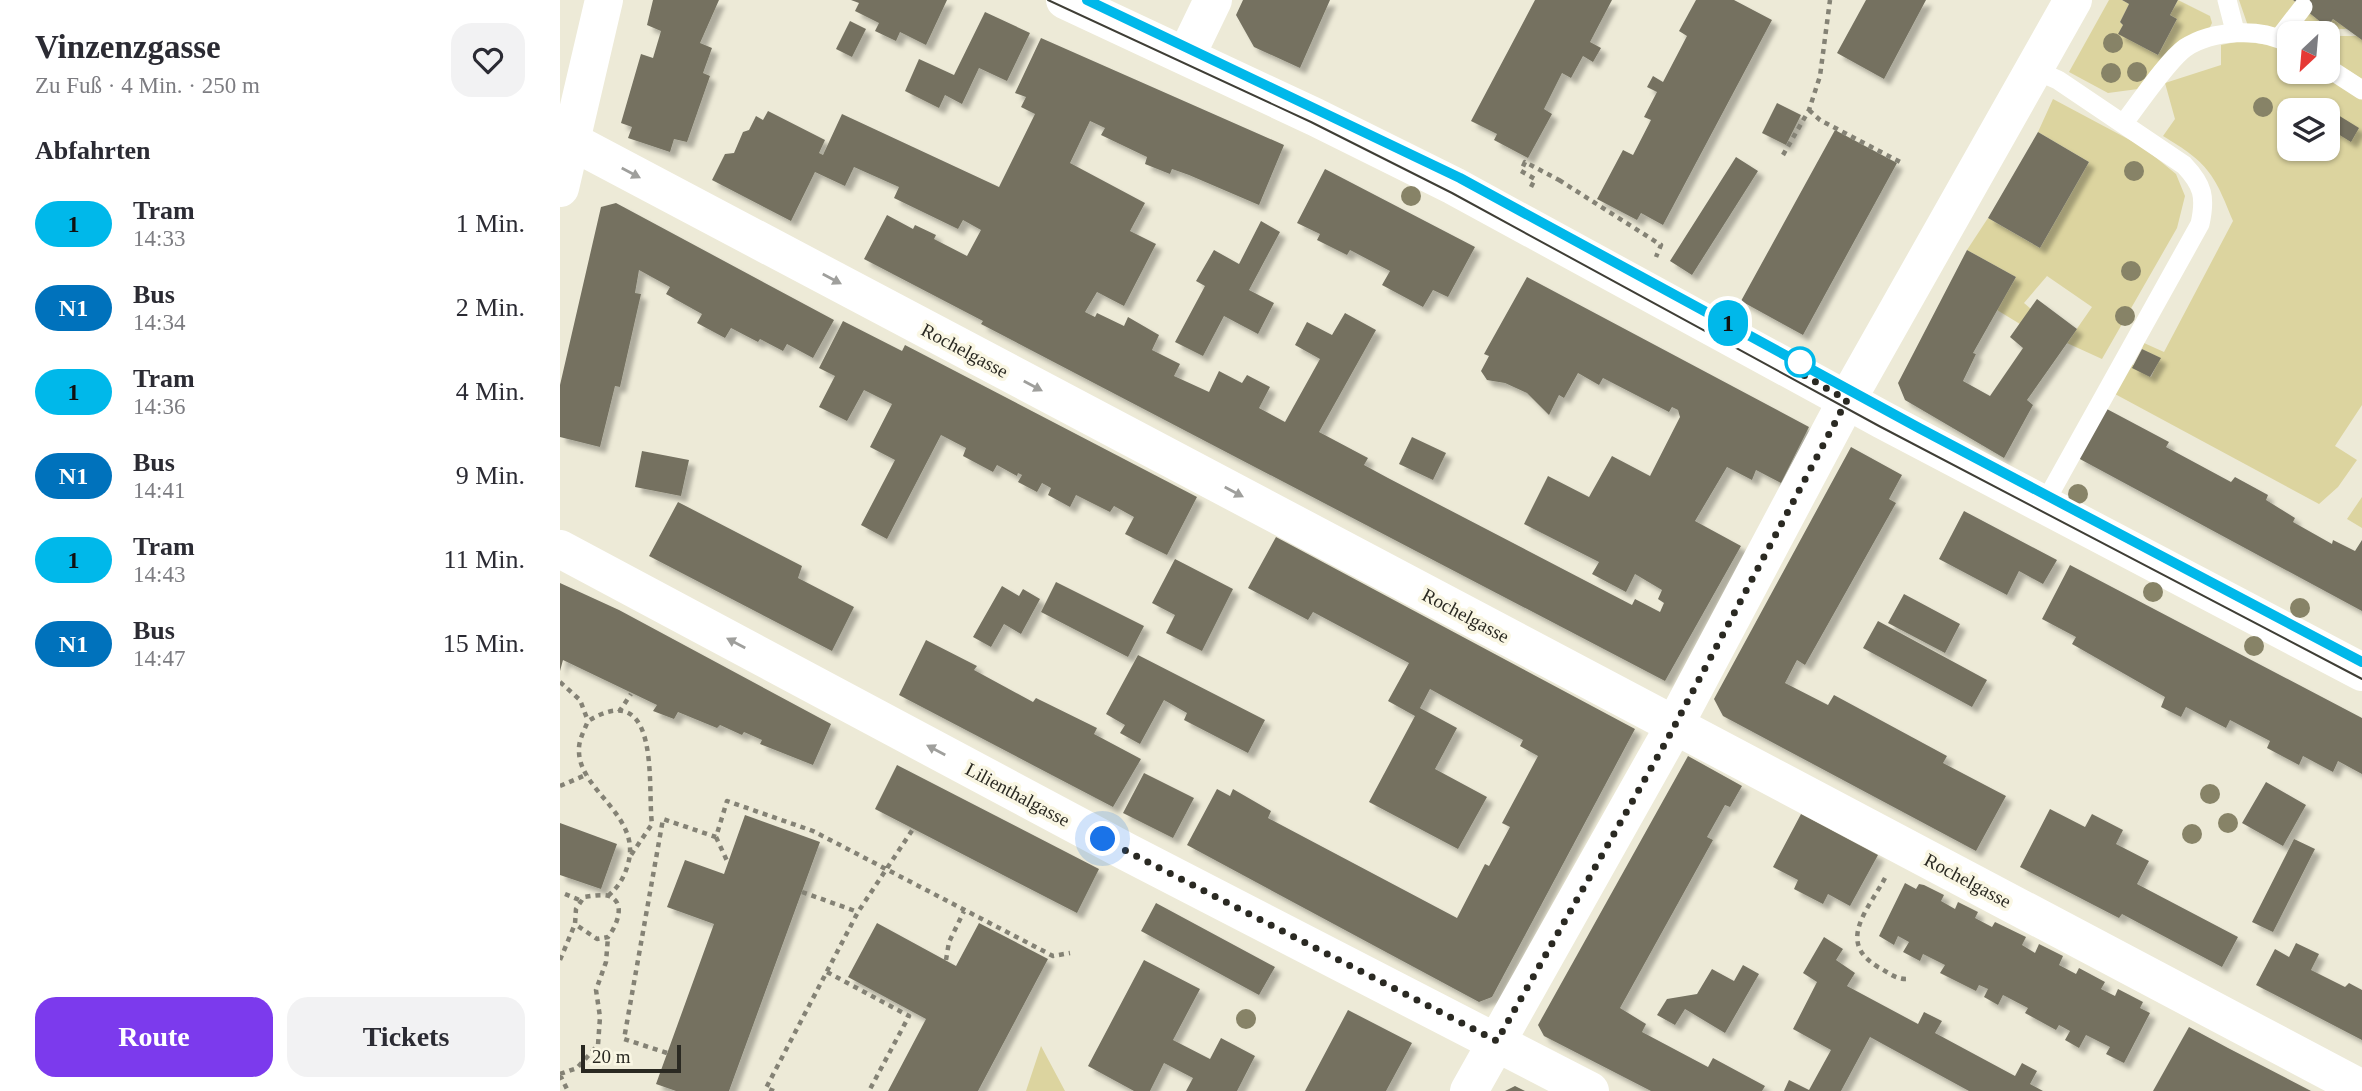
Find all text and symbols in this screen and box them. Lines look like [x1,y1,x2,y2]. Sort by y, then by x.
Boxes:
north arrow [2277,21,2340,84]
map controls [2277,21,2340,161]
button: heart [451,23,525,97]
text: Vinzenzgasse [35,29,221,65]
text: Zu Fuß · 4 Min. · 250 m [35,73,260,98]
button: layers [2277,98,2340,161]
text: Abfahrten [35,136,151,165]
one-way arrow [621,167,641,179]
text: Tram [133,196,195,225]
text: 1 Min. [456,209,525,238]
text: 1 [68,211,80,237]
text: 14:33 [133,226,185,251]
one-way arrow [822,274,842,285]
text: Bus [133,280,175,309]
text: 2 Min. [456,293,525,322]
text: N1 [59,295,88,321]
line badge: 1 [1705,300,1751,346]
text: 14:34 [133,310,185,335]
text: 1 [1722,310,1734,336]
street label: Rochelgasse [918,319,1012,382]
unlabelled marker [1785,347,1815,377]
text: Tram [133,364,195,393]
text: 4 Min. [456,377,525,406]
text: 1 [68,379,80,405]
one-way arrow [1024,380,1043,392]
text: 14:36 [133,394,185,419]
text: Bus [133,448,175,477]
text: 9 Min. [456,461,525,490]
text: N1 [59,463,88,489]
text: 14:41 [133,478,185,503]
one-way arrow [1225,486,1244,498]
text: Tram [133,532,195,561]
text: 11 Min. [444,545,525,574]
text: 1 [68,547,80,573]
text: 14:43 [133,562,185,587]
street label: Rochelgasse [1419,584,1513,647]
text: Bus [133,616,175,645]
text: 15 Min. [443,629,525,658]
text: N1 [59,631,88,657]
one-way arrow [726,637,745,649]
text: 14:47 [133,646,185,671]
one-way arrow [926,745,946,757]
street label: Lilienthalgasse [962,758,1073,831]
your location [1085,821,1120,856]
street label: Rochelgasse [1921,849,2015,912]
button: Route [35,997,273,1077]
button: Tickets [287,997,525,1077]
scale bar [581,1042,681,1074]
text: 20 m [592,1046,631,1067]

